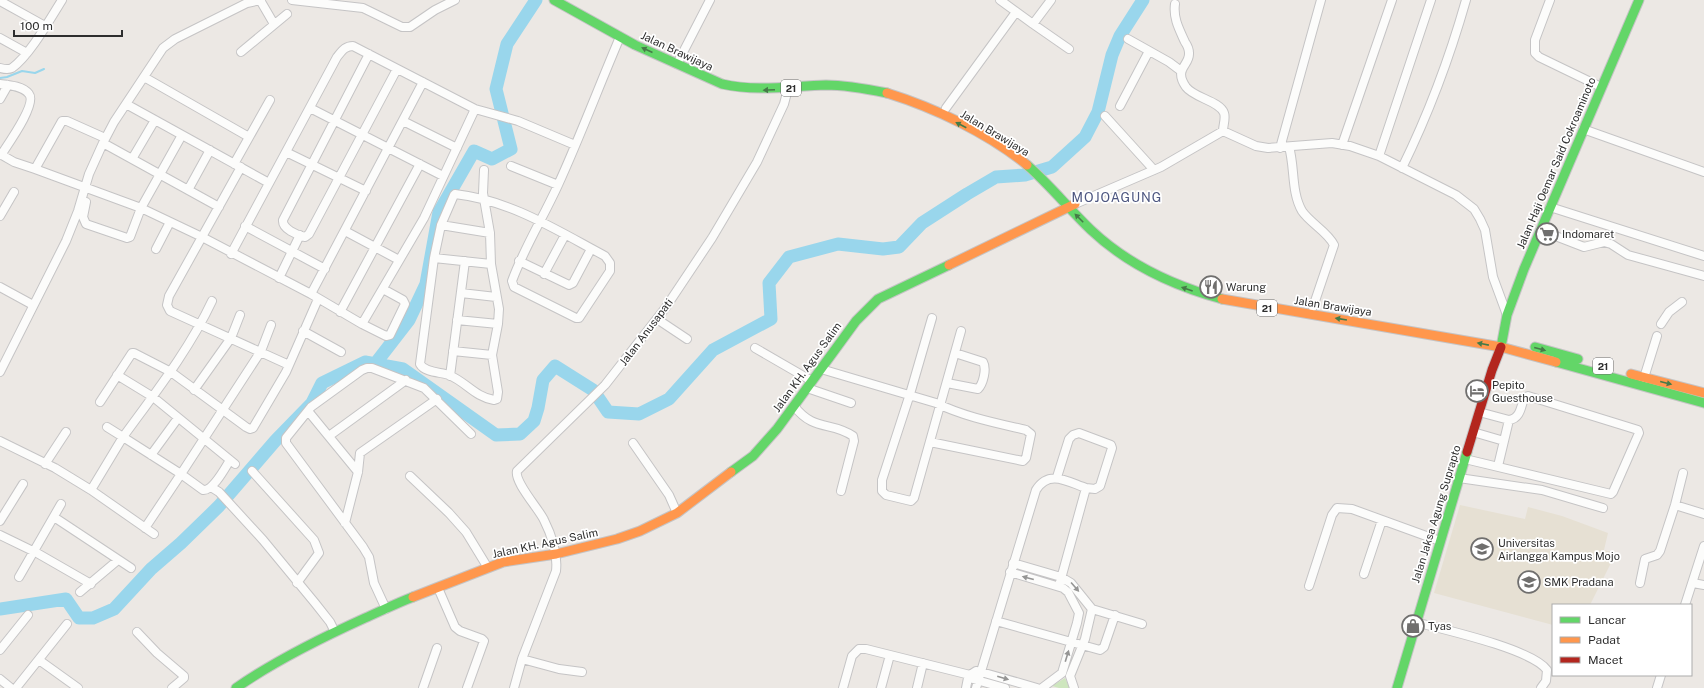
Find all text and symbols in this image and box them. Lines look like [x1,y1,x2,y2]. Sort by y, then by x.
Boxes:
scale bar [14,12,122,38]
text: 100 m [20,19,53,33]
street label: Jalan Brawijaya [639,29,715,73]
one-way arrow [641,47,652,53]
street label: Jalan Haji Oemar Said Cokroaminoto [1514,75,1598,251]
road number: 21 [781,80,801,96]
one-way arrow [762,87,775,93]
street label: Jalan Brawijaya [958,108,1032,158]
one-way arrow [955,122,967,128]
district label: MOJOAGUNG [1072,190,1162,205]
one-way arrow [1074,213,1084,223]
supermarket icon: Indomaret [1534,221,1560,247]
place label: Indomaret [1562,228,1614,240]
restaurant icon: Warung [1198,274,1224,300]
place label: Warung [1226,281,1266,293]
one-way arrow [1180,285,1192,291]
street label: Jalan Brawijaya [1294,294,1372,318]
street label: Jalan Anusapati [617,296,675,368]
road number: 21 [1257,300,1277,316]
one-way arrow [1335,316,1347,322]
street label: Jalan KH. Agus Salim [771,320,843,414]
one-way arrow [1477,341,1489,347]
one-way arrow [1534,346,1547,352]
road number: 21 [1593,358,1613,374]
hotel icon: Pepito Guesthouse [1464,378,1490,404]
place label: Pepito Guesthouse [1492,379,1553,404]
one-way arrow [1660,380,1672,386]
street label: Jalan Jaksa Agung Suprapto [1409,444,1463,584]
street label: Jalan KH. Agus Salim [491,526,599,560]
school or university icon: Universitas Airlangga Kampus Mojo [1469,536,1495,562]
place label: Universitas Airlangga Kampus Mojo [1498,537,1620,562]
school or university icon: SMK Pradana [1516,569,1542,595]
one-way arrow [1021,574,1034,580]
place label: SMK Pradana [1544,576,1614,588]
one-way arrow [1070,582,1079,592]
legend [1552,604,1692,676]
shop icon: Tyas [1400,613,1426,639]
text: Lancar [1588,613,1626,627]
place label: Tyas [1428,620,1452,632]
text: Padat [1588,633,1621,647]
one-way arrow [1064,650,1070,662]
text: Macet [1588,653,1623,667]
one-way arrow [997,675,1009,681]

